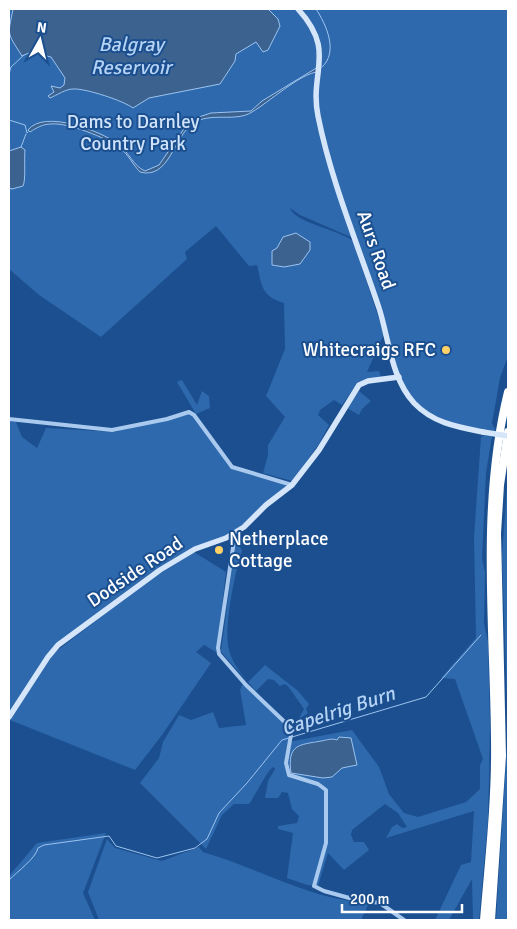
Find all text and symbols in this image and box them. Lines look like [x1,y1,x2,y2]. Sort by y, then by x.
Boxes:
north arrow [15,15,65,65]
text: N [36,19,48,37]
water label: Balgray Reservoir [91,32,174,80]
park label: Dams to Darnley Country Park [67,110,199,156]
street label: Aurs Road [351,207,401,293]
place label: Whitecraigs RFC [303,338,436,362]
marker: Whitecraigs RFC [440,344,452,356]
place label: Netherplace Cottage [229,527,329,573]
street label: Dodside Road [83,531,187,613]
marker: Netherplace Cottage [213,544,225,556]
water label: Capelrig Burn [278,681,399,741]
scale bar [342,882,462,914]
text: 200 m [350,890,390,908]

